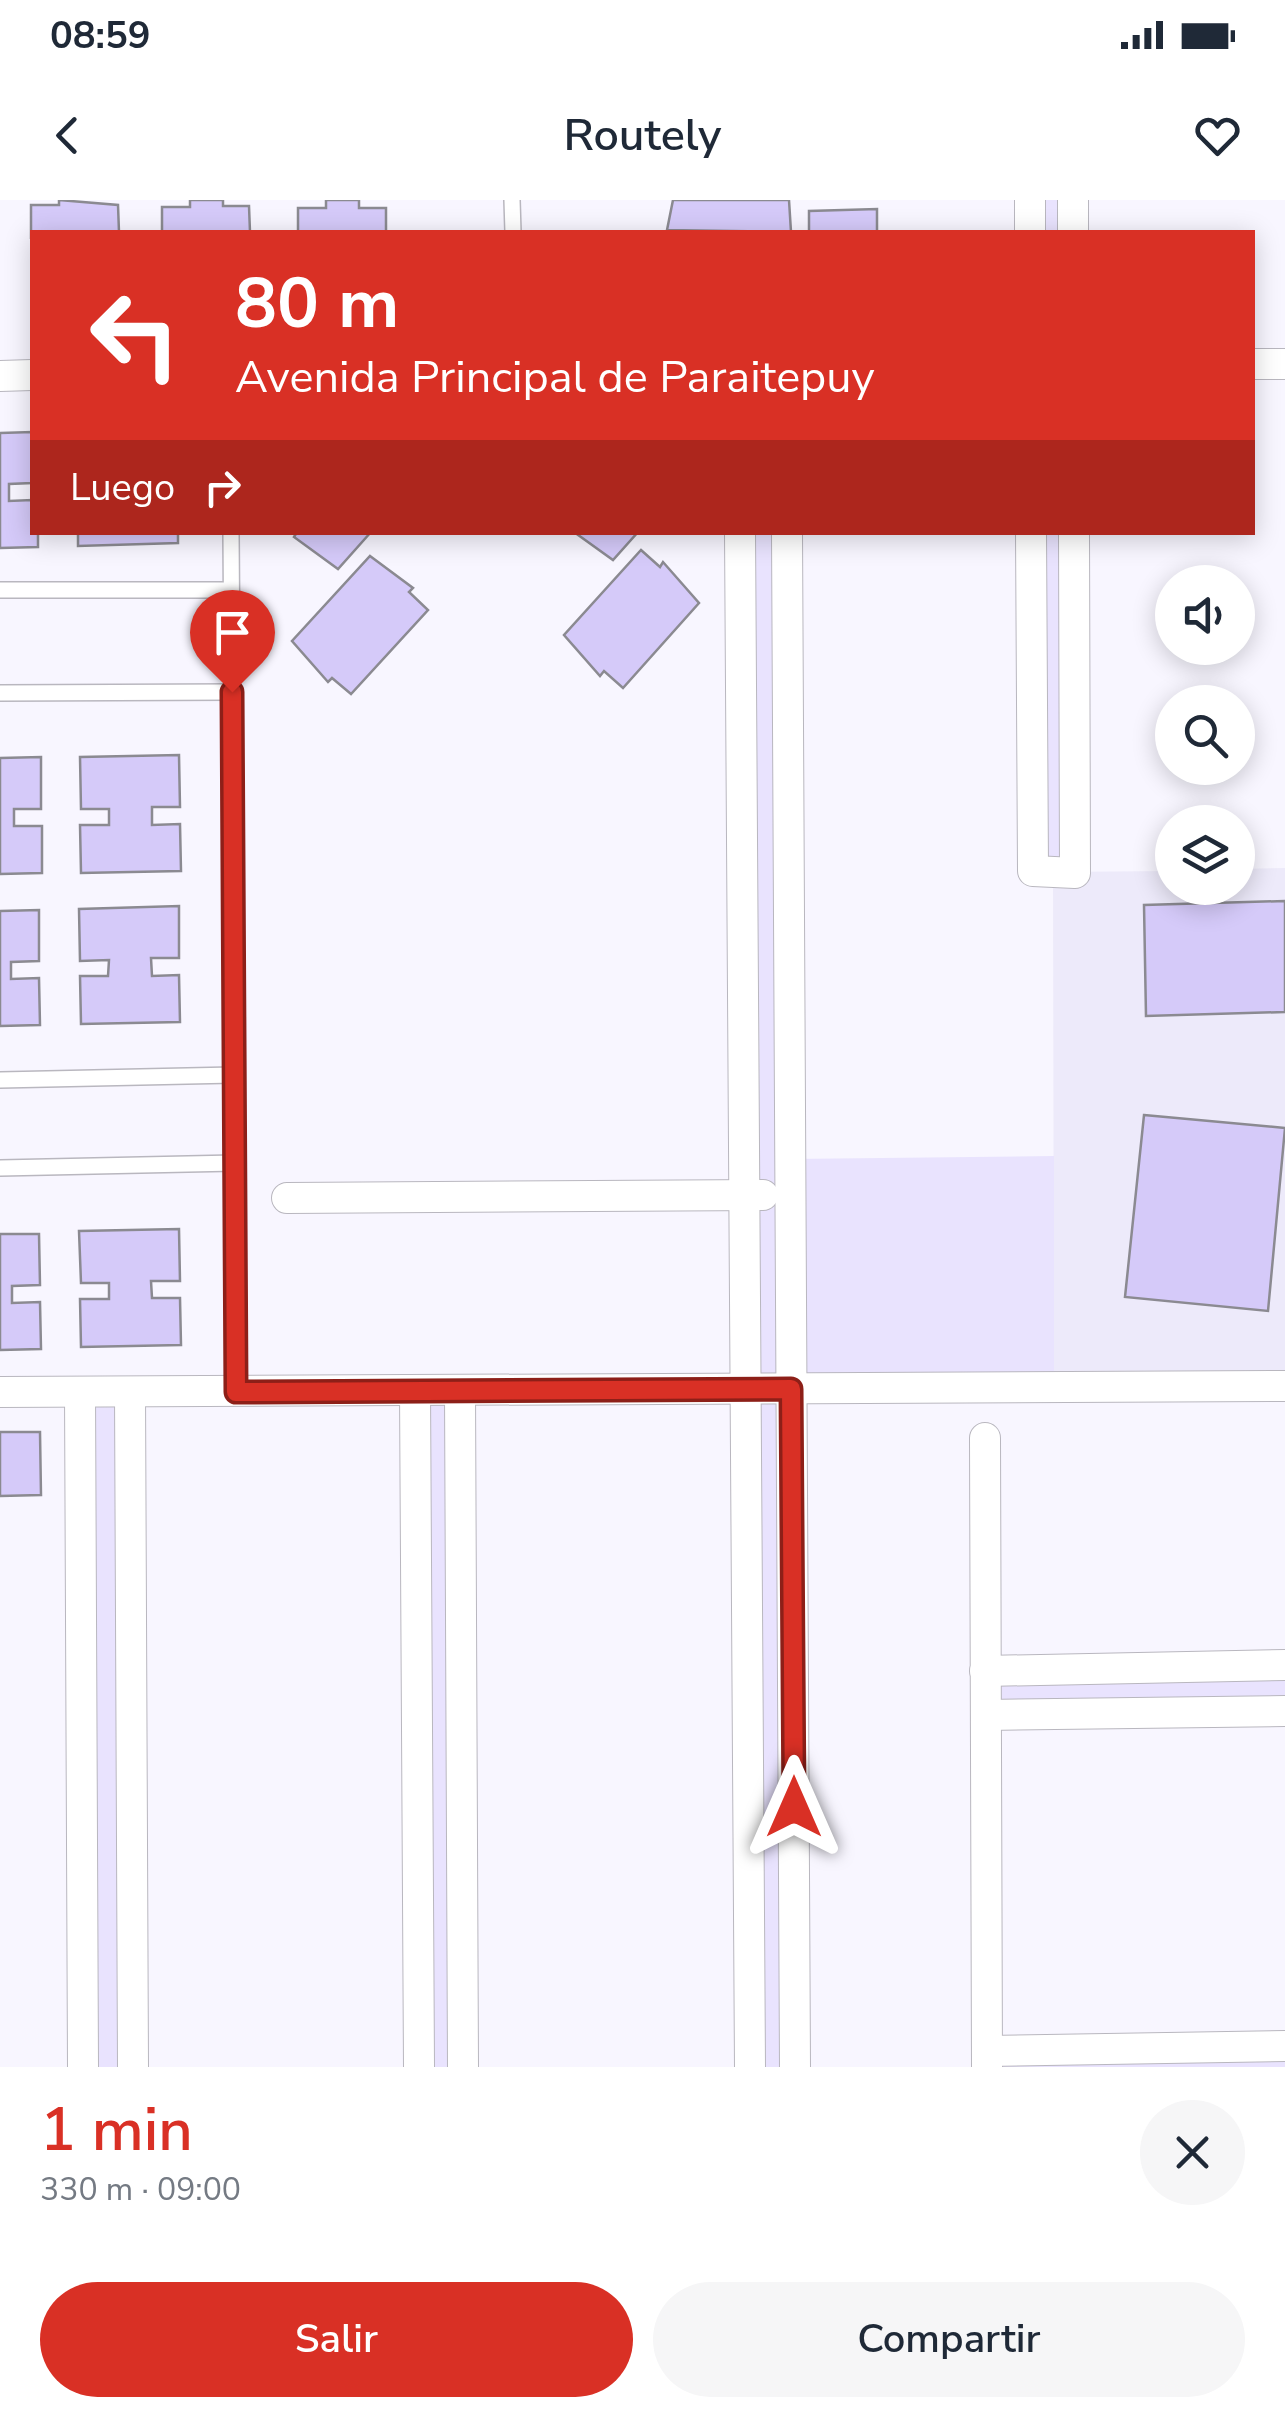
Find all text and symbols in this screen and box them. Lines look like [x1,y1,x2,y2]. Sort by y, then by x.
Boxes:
text: 08:59 [50,10,151,61]
text: Routely [564,105,721,166]
icon: back [40,108,95,163]
icon: heart [1190,108,1245,163]
text: 80 m [235,256,399,352]
icon: left [70,270,200,400]
text: Avenida Principal de Paraitepuy [235,347,875,408]
icon: right [195,460,250,515]
text: Luego [70,462,175,513]
map controls [1155,565,1255,905]
button: sound [1155,565,1255,665]
pin [190,590,275,693]
icon: arrive [205,605,260,660]
button: search [1155,685,1255,785]
button: layers [1155,805,1255,905]
position arrow [742,1755,846,1859]
text: 1 min [40,2089,193,2171]
button: close [1140,2100,1245,2205]
text: 330 m · 09:00 [40,2168,241,2211]
button: Salir [40,2282,633,2397]
button: Compartir [653,2282,1245,2397]

